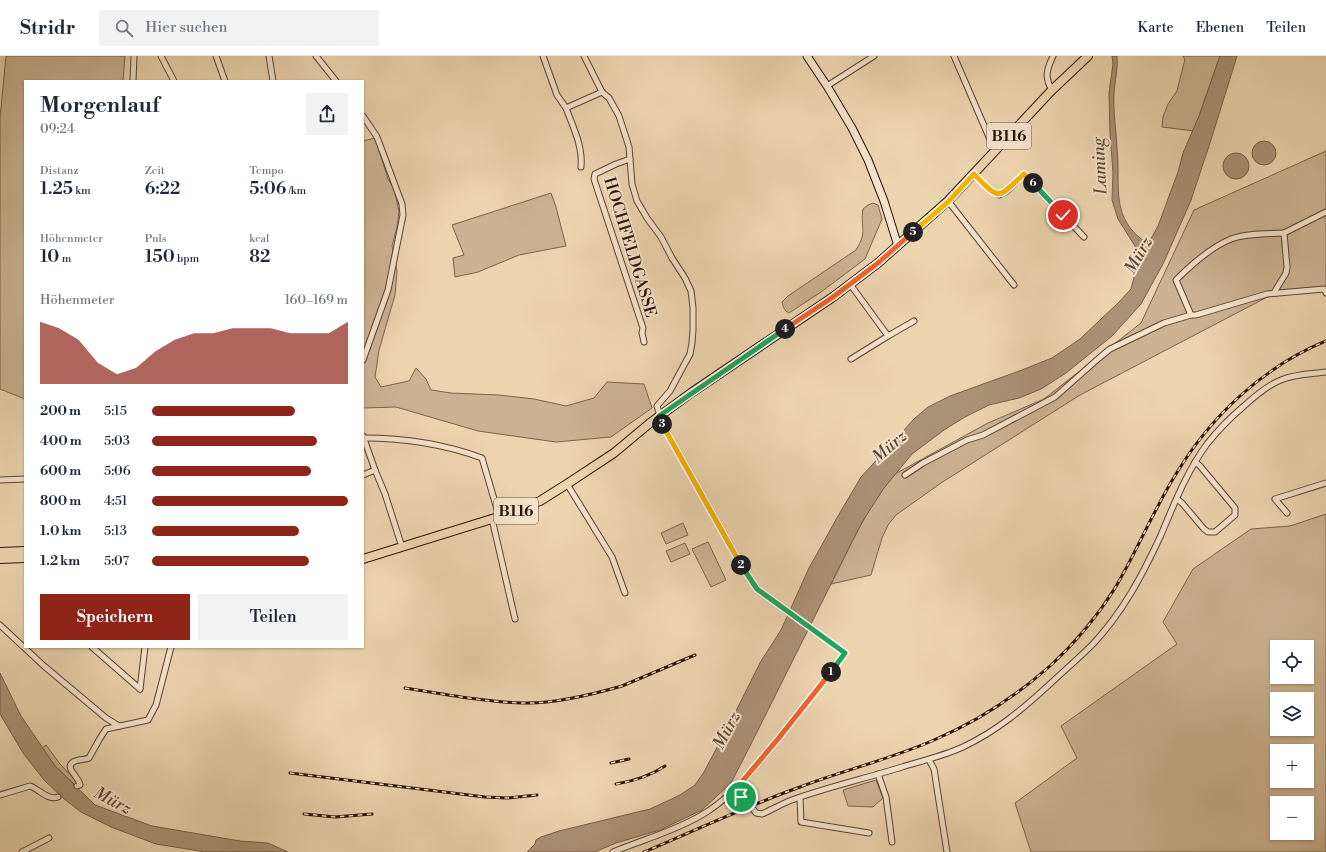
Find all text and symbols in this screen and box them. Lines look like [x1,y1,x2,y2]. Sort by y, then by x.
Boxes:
search box [99,10,379,46]
text: Stridr [20,16,75,40]
icon: search [113,17,135,39]
text: Hier suchen [145,18,228,37]
text: Karte [1137,19,1174,37]
text: Ebenen [1196,19,1244,37]
text: Teilen [1266,19,1306,37]
text: Morgenlauf [40,92,160,119]
button: share [306,93,348,135]
text: 09:24 [40,121,75,137]
road number: B116 [987,123,1031,149]
water label: Laming [1087,136,1113,196]
text: Distanz [40,164,79,178]
text: Zeit [145,164,165,178]
text: Tempo [249,164,284,178]
pin: 6 [1023,173,1043,193]
street label: HOCHFELDGASSE [599,175,661,320]
text: 6 [1030,176,1036,190]
text: 1.25 [40,178,73,200]
text: 6:22 [145,178,180,200]
text: 5:06 [249,178,286,200]
text: km [73,184,91,198]
text: /km [286,184,306,198]
pin [1046,198,1080,232]
icon: check [1052,204,1074,226]
pin: 5 [903,222,923,242]
text: 5 [910,225,916,239]
text: Höhenmeter [40,232,103,246]
text: Puls [145,232,167,246]
text: kcal [249,232,269,246]
water label: Mürz [1120,233,1158,278]
text: 10 [40,246,59,268]
text: 150 [145,246,175,268]
text: 82 [249,246,270,268]
text: m [59,252,71,266]
text: bpm [175,252,199,266]
text: Höhenmeter [40,292,114,308]
text: 160–169 m [284,292,348,308]
pin: 4 [775,319,795,339]
text: 4 [781,322,789,336]
text: 200 m [40,403,81,419]
text: 5:15 [104,403,127,419]
pin: 3 [652,414,672,434]
text: 3 [659,417,665,431]
water label: Mürz [867,425,912,468]
text: 400 m [40,433,82,449]
text: 5:03 [104,433,130,449]
text: 600 m [40,463,81,479]
text: 5:06 [104,463,131,479]
text: 800 m [40,493,81,509]
text: 4:51 [104,493,127,509]
road number: B116 [494,498,538,524]
text: 1.0 km [40,523,81,539]
text: 5:13 [104,523,127,539]
text: 1.2 km [40,553,80,569]
text: 5:07 [104,553,129,569]
pin: 2 [731,555,751,575]
text: 2 [738,558,744,572]
button: Speichern [40,594,190,640]
button: Teilen [198,594,348,640]
map controls [1270,640,1314,840]
button: locate [1270,640,1314,684]
pin: 1 [821,662,841,682]
text: 1 [828,665,834,679]
button: layers [1270,692,1314,736]
water label: Mürz [708,708,746,753]
button: + [1270,744,1314,788]
pin [724,780,758,814]
water label: Mürz [90,782,135,820]
icon: arrive [730,786,752,808]
button: − [1270,796,1314,840]

